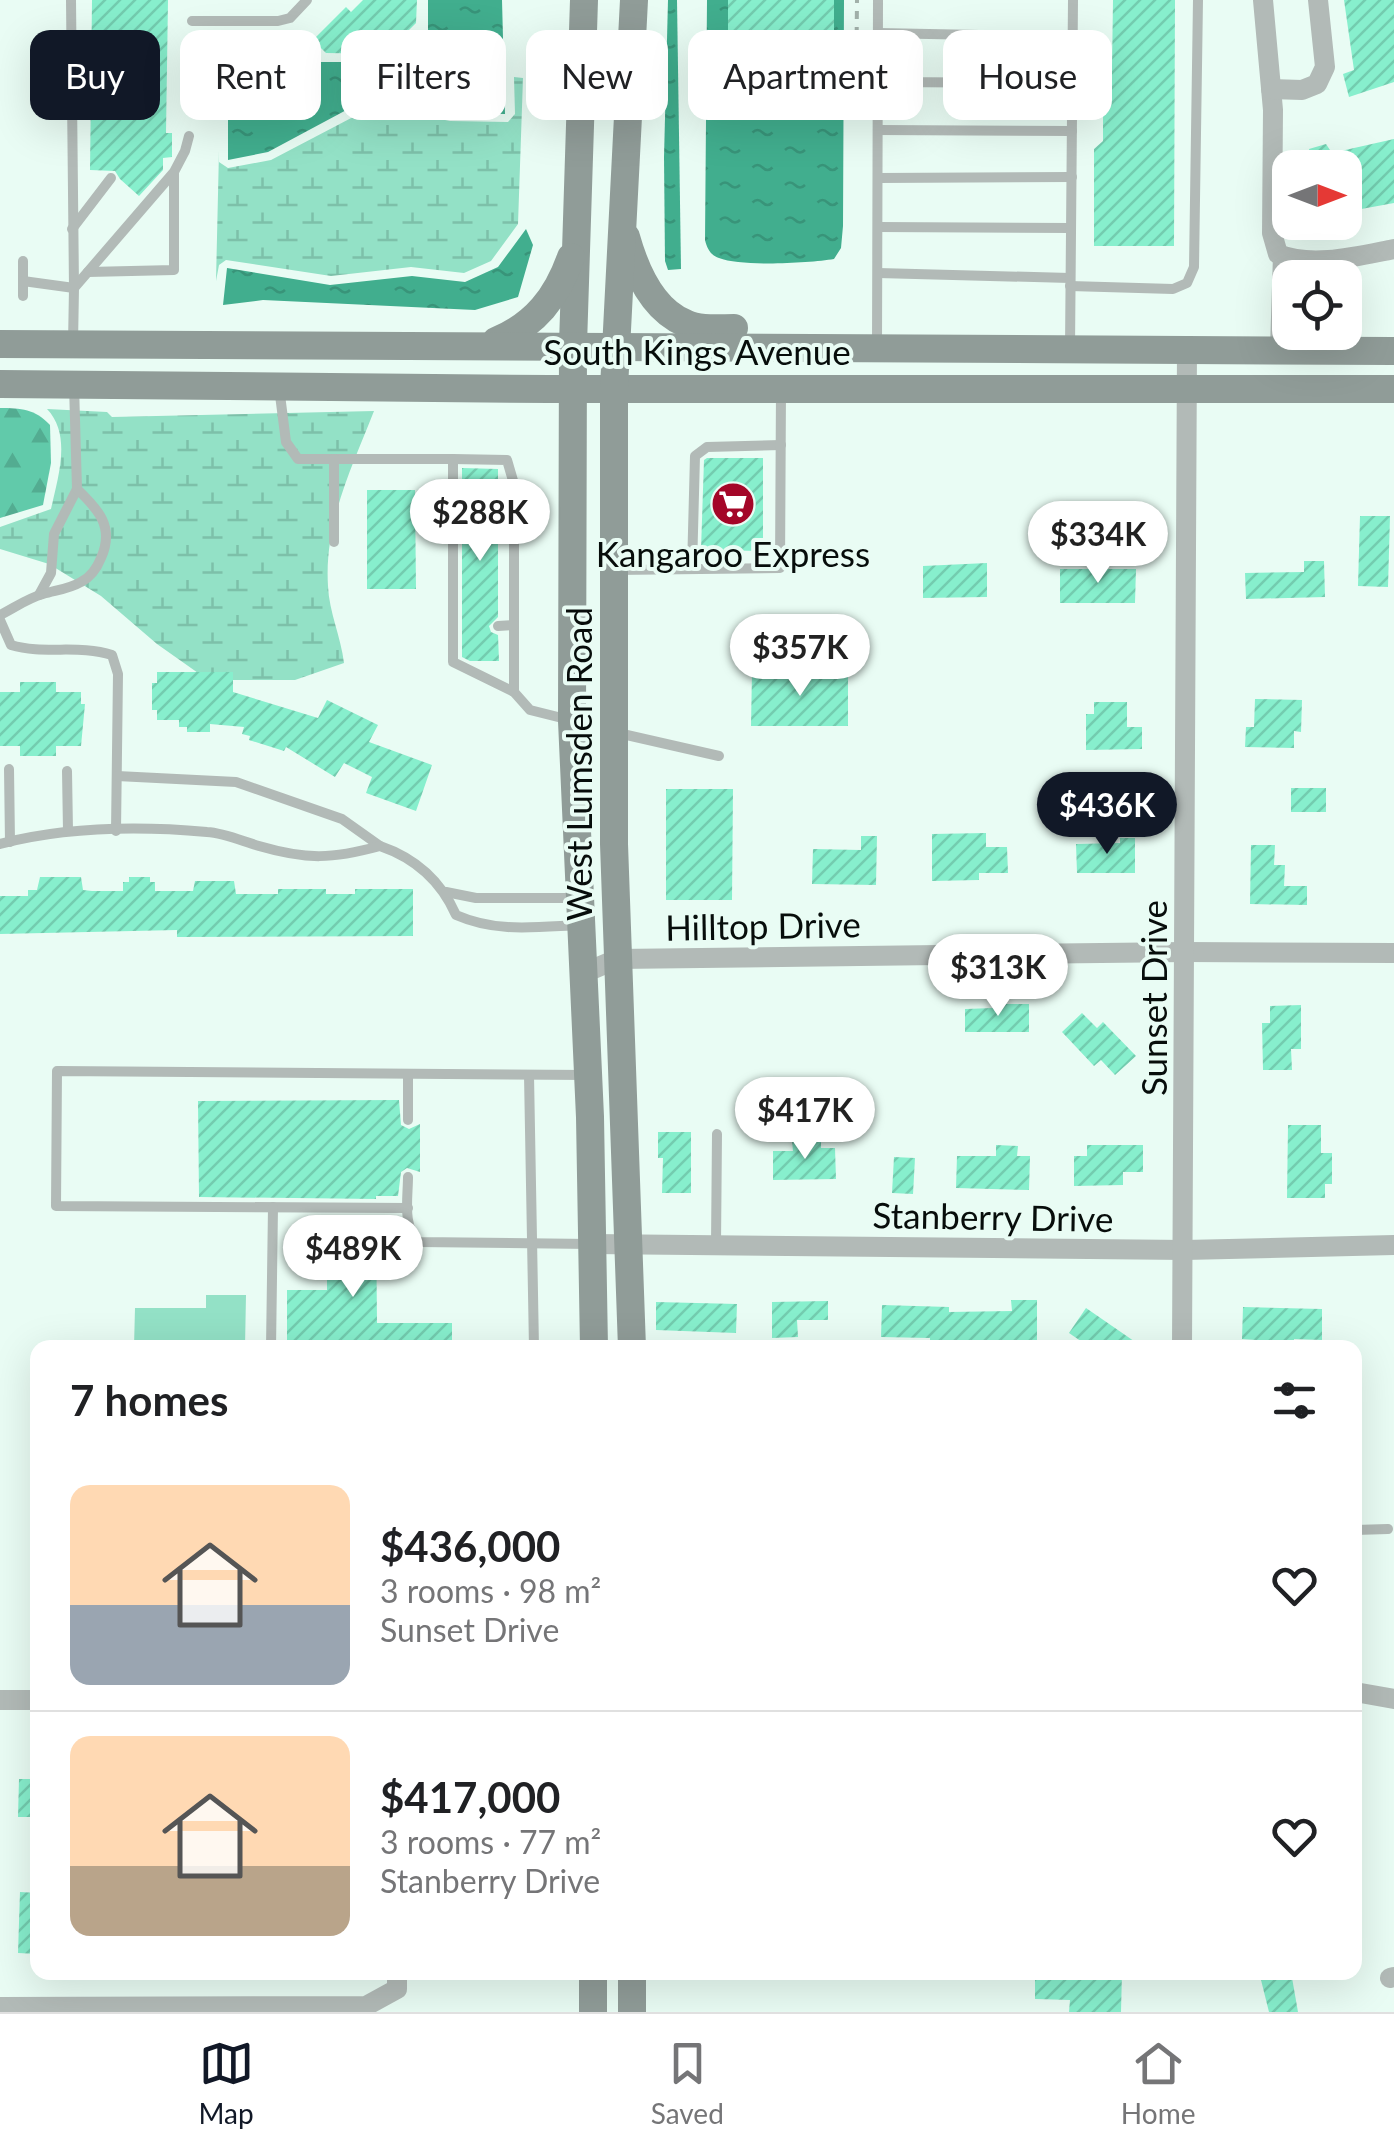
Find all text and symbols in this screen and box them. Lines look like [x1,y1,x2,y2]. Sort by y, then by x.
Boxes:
chip: Buy [30,30,160,120]
chip: Rent [180,30,321,120]
chip: Filters [341,30,506,120]
chip: New [526,30,668,120]
chip: Apartment [688,30,923,120]
chip: House [943,30,1112,120]
north arrow [1272,150,1362,240]
map controls [1272,150,1362,350]
button: locate [1272,260,1362,350]
street label: South Kings Avenue [543,330,851,372]
pin: $288K [410,479,550,564]
supermarket icon: Kangaroo Express [710,481,756,527]
text: $288K [432,492,528,531]
pin: $334K [1028,501,1168,586]
text: $334K [1050,514,1146,553]
place label: Kangaroo Express [596,532,870,574]
street label: West Lumsden Road [557,607,599,921]
pin: $357K [730,614,870,699]
text: $357K [752,627,848,666]
pin: $436K [1037,772,1177,857]
text: $436K [1059,785,1155,824]
street label: Sunset Drive [1132,900,1174,1096]
street label: Hilltop Drive [665,902,861,948]
pin: $313K [928,934,1068,1019]
text: $313K [950,947,1046,986]
pin: $417K [735,1077,875,1162]
text: $417K [757,1090,853,1129]
street label: Stanberry Drive [872,1193,1114,1239]
pin: $489K [283,1215,423,1300]
text: $489K [305,1228,401,1267]
icon: filters [1267,1373,1322,1428]
text: 7 homes [70,1375,228,1425]
text: $436,000 [380,1521,560,1571]
icon: home [150,1525,270,1645]
icon: heart [1267,1558,1322,1613]
text: 3 rooms · 98 m² [380,1571,601,1610]
text: Sunset Drive [380,1610,559,1649]
text: $417,000 [380,1772,560,1822]
icon: home [150,1776,270,1896]
icon: heart [1267,1809,1322,1864]
text: 3 rooms · 77 m² [380,1822,601,1861]
text: Stanberry Drive [380,1861,600,1900]
tab: Map [199,2036,254,2130]
tab: Saved [651,2036,724,2130]
tab: Home [1121,2036,1195,2130]

